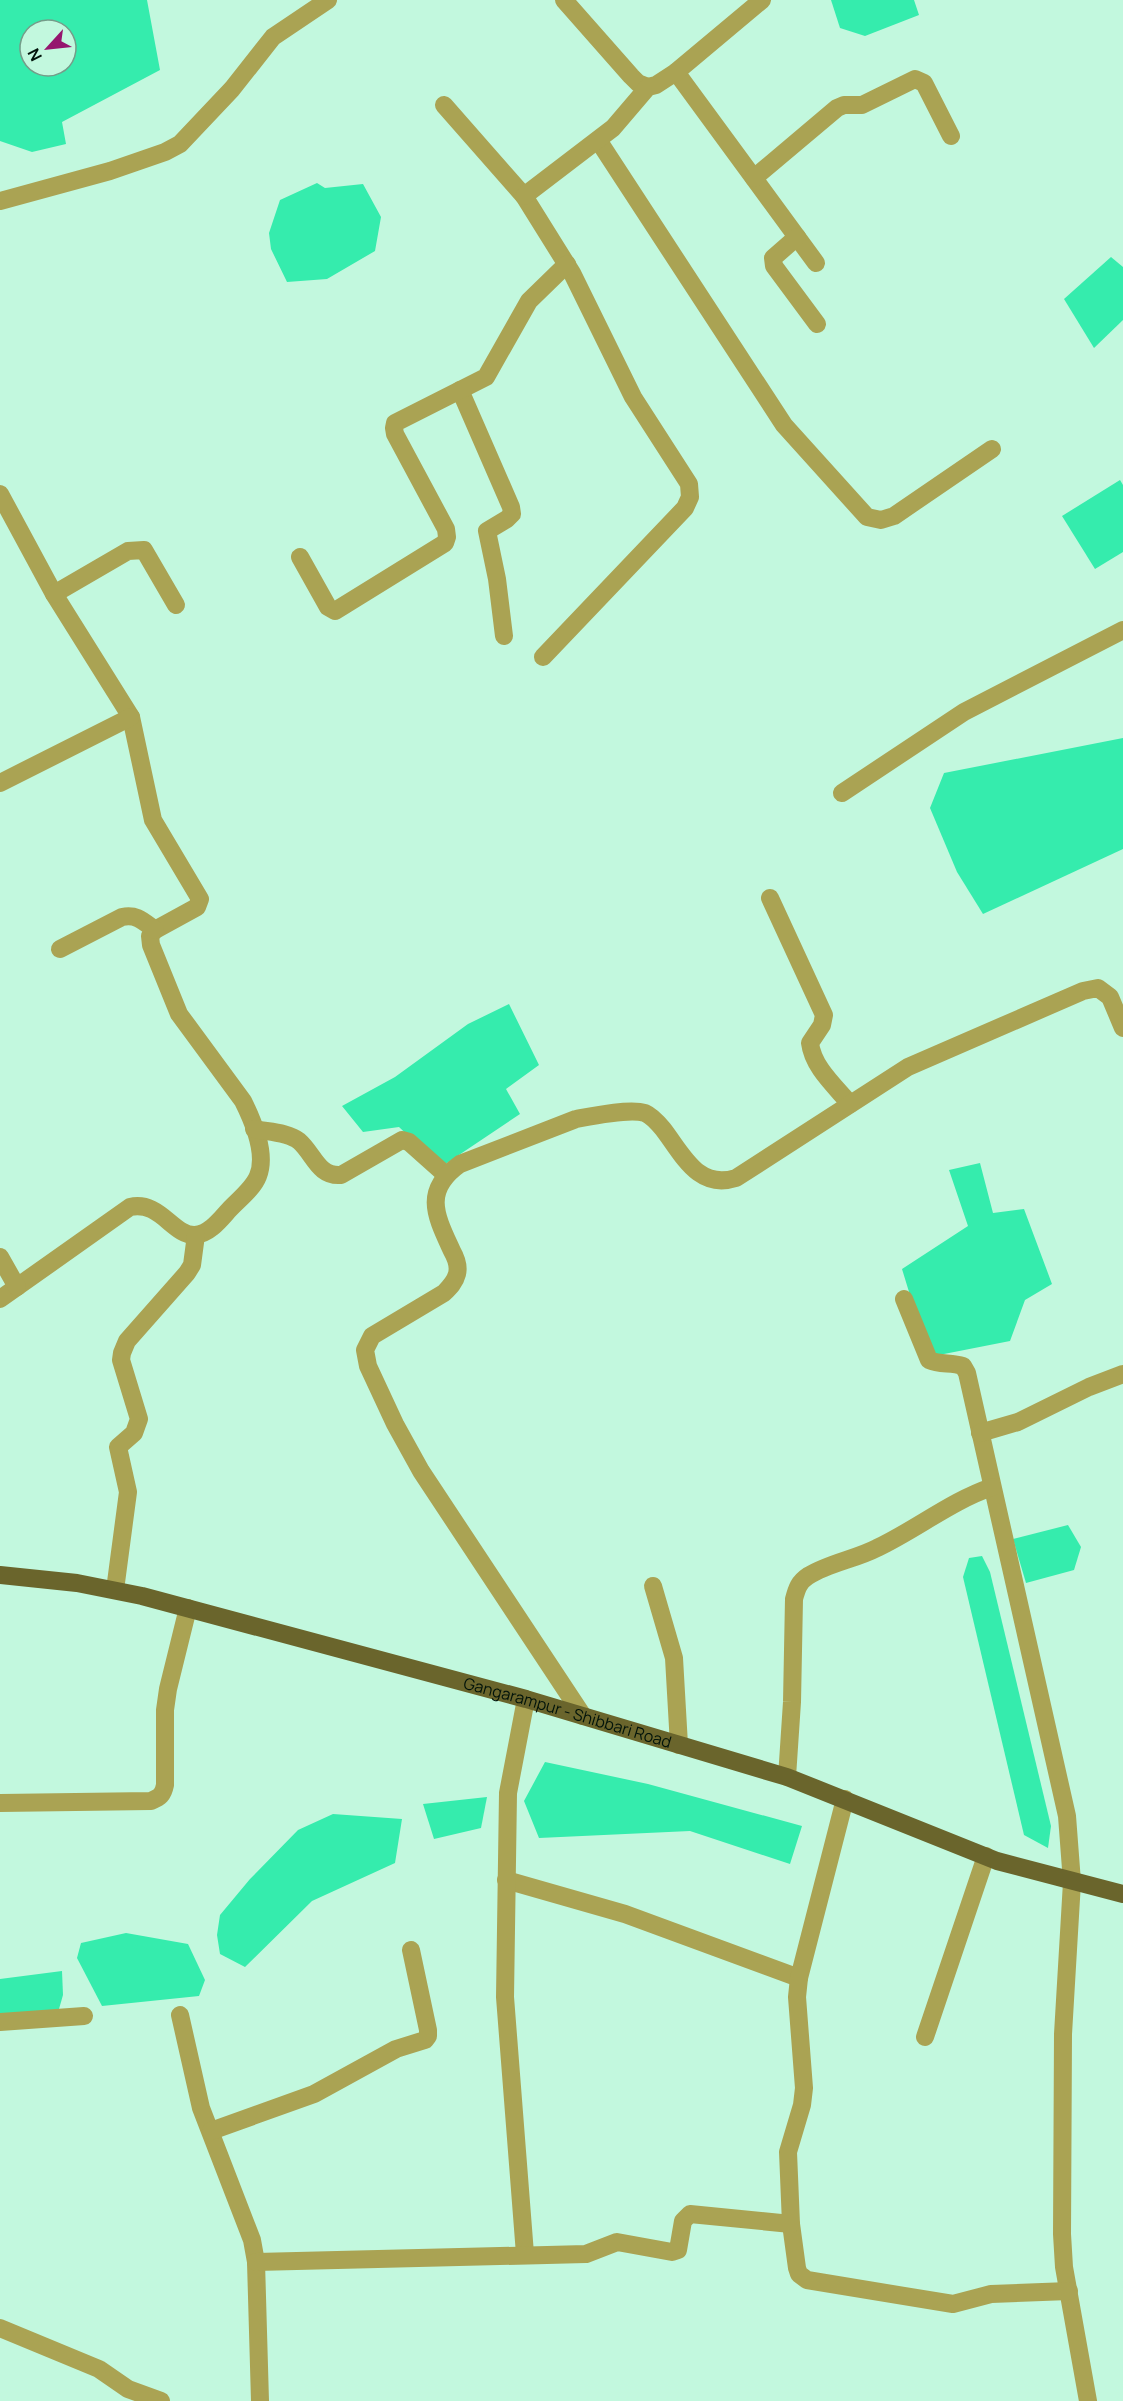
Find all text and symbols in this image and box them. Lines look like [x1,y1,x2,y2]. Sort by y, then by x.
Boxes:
north arrow [18,18,78,78]
text: N [22,45,47,65]
street label: Gangarampur - Shibbari Road [461,1672,674,1753]

